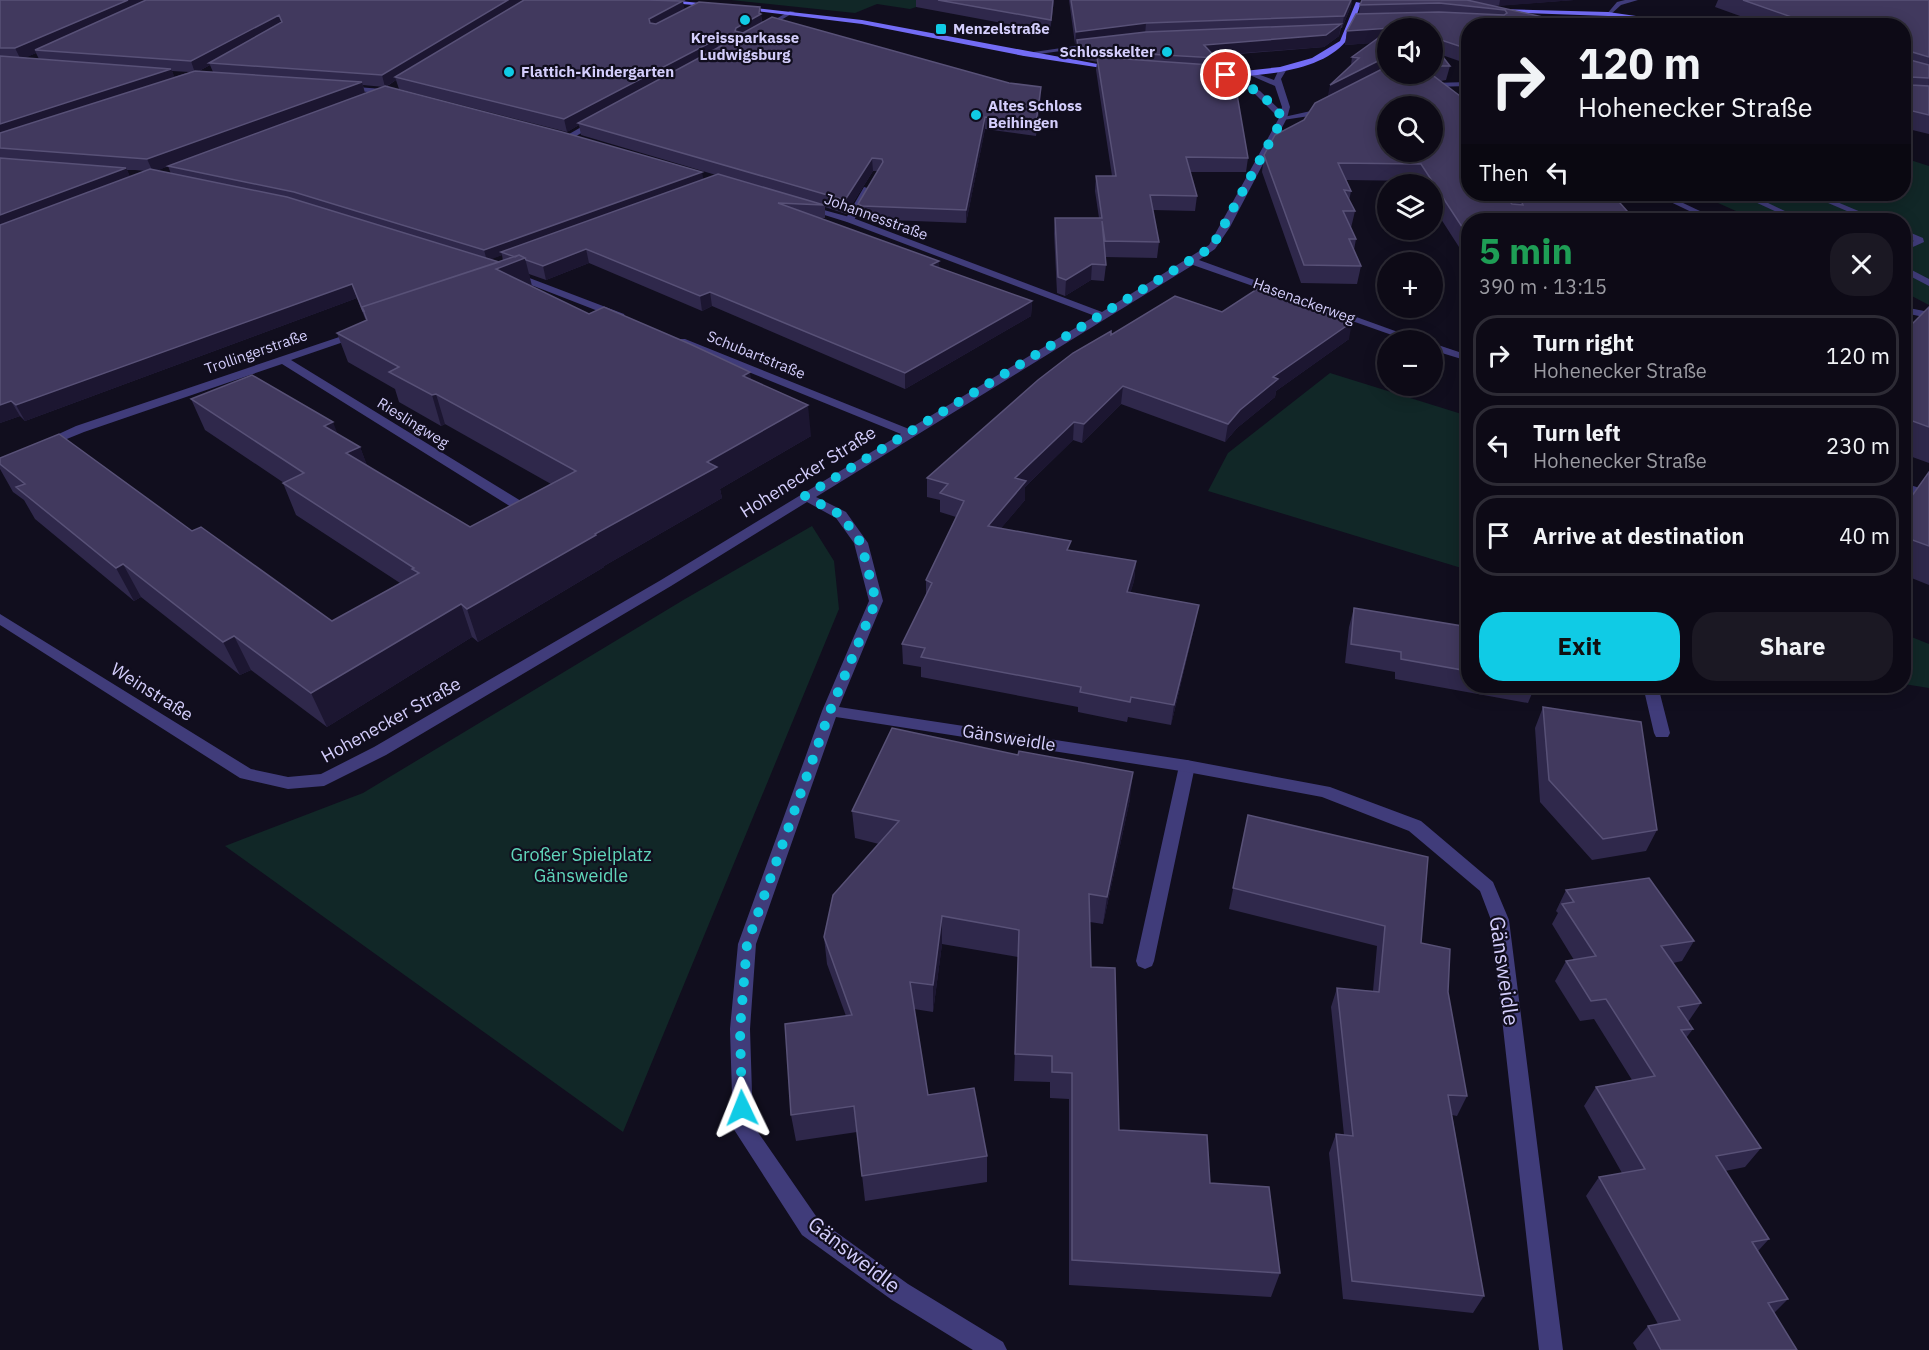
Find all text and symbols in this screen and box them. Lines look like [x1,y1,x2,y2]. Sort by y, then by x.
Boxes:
marker: Kreissparkasse Ludwigsburg [738,13,752,27]
map controls [1377,18,1443,396]
button: sound [1377,18,1443,84]
place label: Menzelstraße [953,19,1050,38]
marker: Menzelstraße [934,22,948,36]
place label: Kreissparkasse Ludwigsburg [691,28,799,64]
text: 120 m [1578,36,1701,91]
place label: Schlosskelter [1060,42,1155,61]
icon: right [1479,42,1557,120]
marker: Schlosskelter [1160,45,1174,59]
pin [1200,49,1251,100]
icon: arrive [1209,58,1242,91]
place label: Flattich-Kindergarten [521,62,674,81]
marker: Flattich-Kindergarten [502,65,516,79]
text: Hohenecker Straße [1578,89,1812,124]
place label: Altes Schloss Beihingen [988,96,1082,132]
button: search [1377,96,1443,162]
marker: Altes Schloss Beihingen [969,108,983,122]
icon: left [1541,156,1574,189]
text: Then [1479,158,1529,187]
button: layers [1377,174,1443,240]
street label: Johannesstraße [822,189,931,244]
text: 5 min [1479,227,1573,274]
button: close [1830,233,1893,296]
button: + [1377,252,1443,318]
street label: Hasenackerweg [1251,273,1358,328]
text: 390 m · 13:15 [1479,273,1607,300]
street label: Trollingerstraße [202,325,310,378]
street label: Schubartstraße [704,326,808,383]
text: Turn right [1533,328,1634,357]
button: − [1377,330,1443,396]
icon: right [1482,339,1515,372]
text: 120 m [1826,341,1890,370]
text: Hohenecker Straße [1533,357,1707,384]
street label: Rieslingweg [374,393,453,452]
text: Turn left [1533,418,1621,447]
street label: Hohenecker Straße [735,420,880,523]
icon: left [1482,429,1515,462]
text: 230 m [1826,431,1890,460]
text: Hohenecker Straße [1533,447,1707,474]
icon: arrive [1482,519,1515,552]
text: Arrive at destination [1533,521,1744,550]
text: 40 m [1839,521,1890,550]
button: Exit [1479,612,1680,681]
button: Share [1692,612,1893,681]
street label: Weinstraße [107,657,198,726]
street label: Hohenecker Straße [317,672,465,768]
street label: Gänsweidle [961,719,1058,756]
park label: Großer Spielplatz Gänsweidle [510,843,652,887]
street label: Gänsweidle [1483,914,1527,1027]
position arrow [710,1076,774,1140]
street label: Gänsweidle [803,1209,907,1299]

